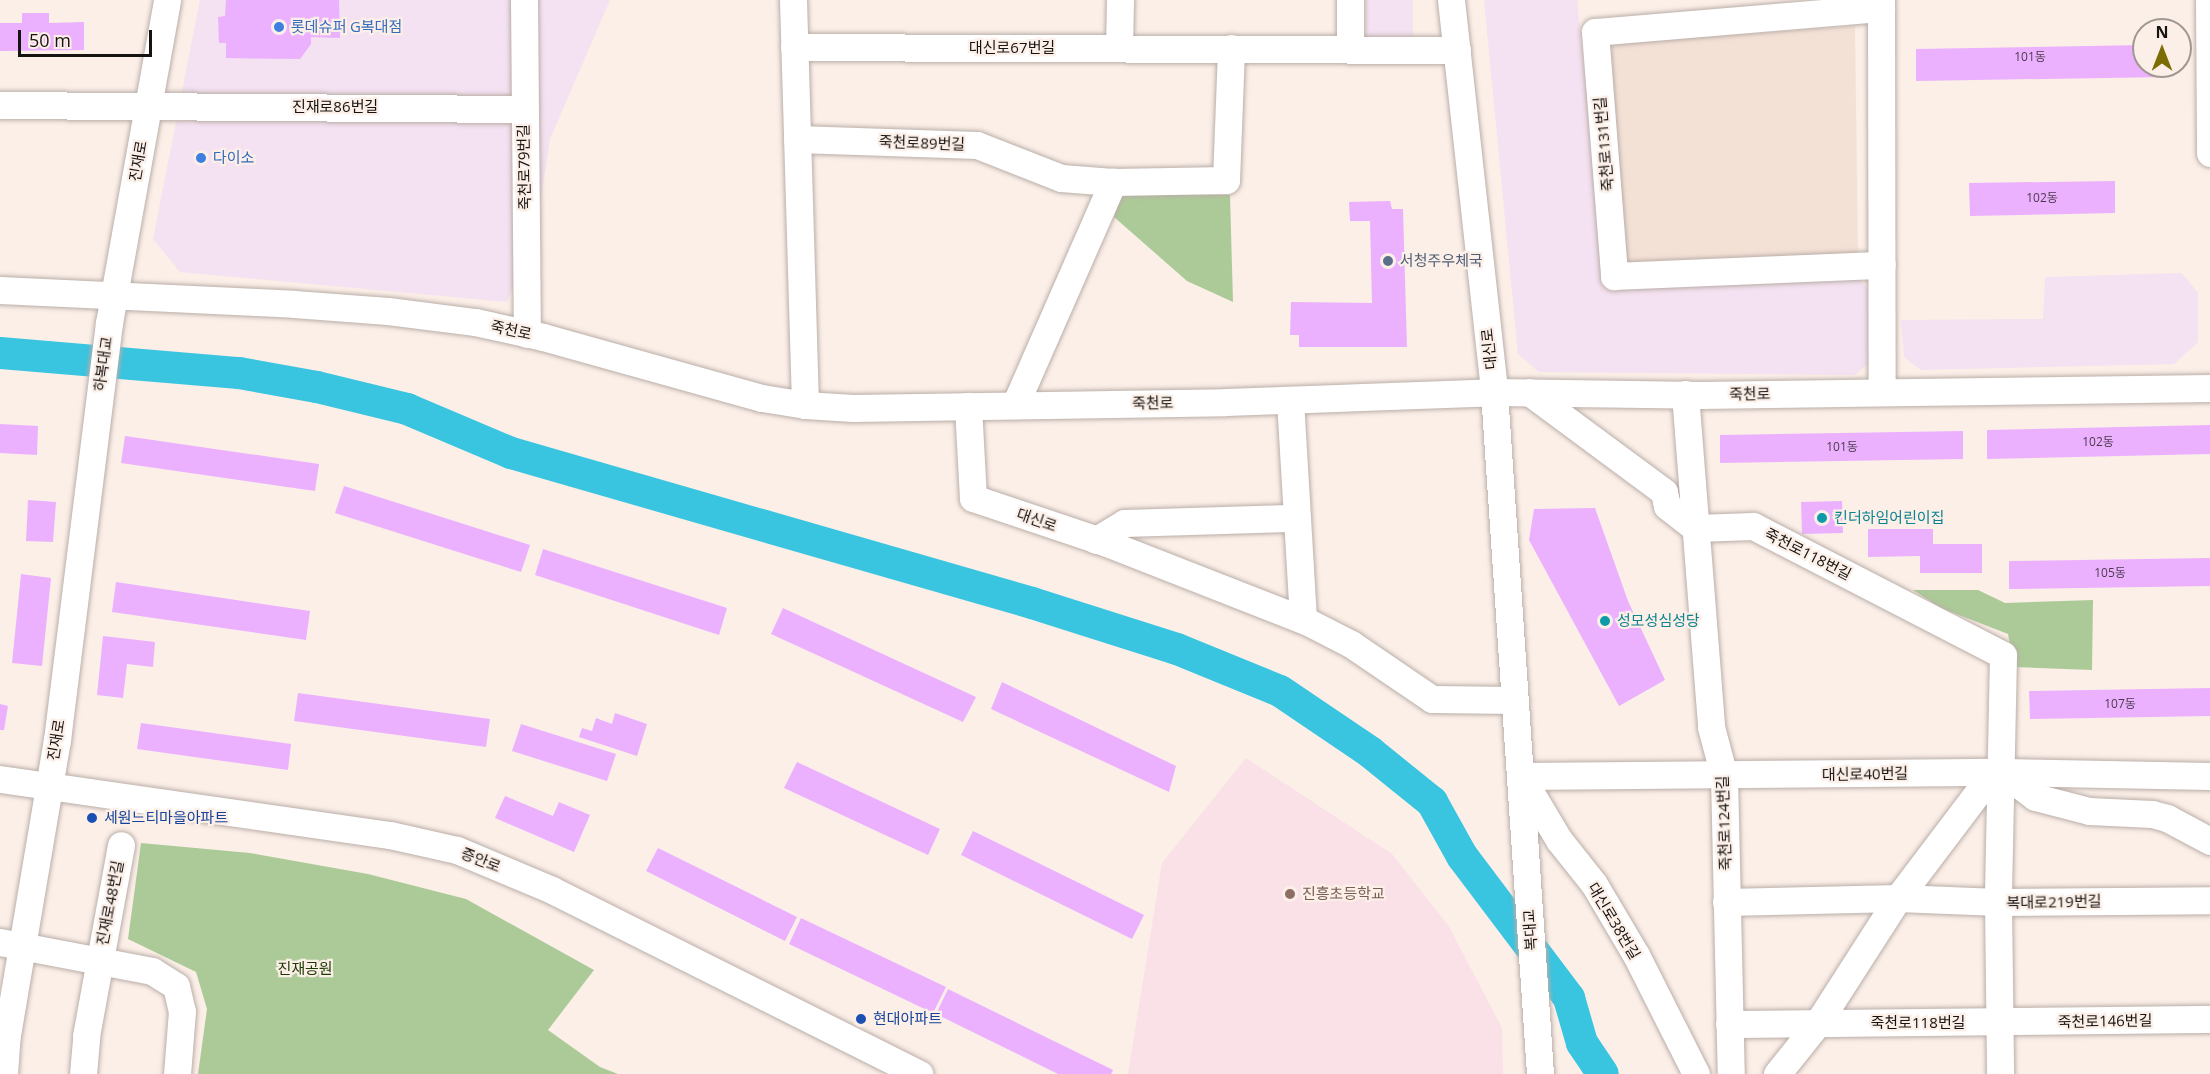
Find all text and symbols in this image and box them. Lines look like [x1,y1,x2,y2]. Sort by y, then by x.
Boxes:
scale bar [21,18,154,56]
place label: 롯데슈퍼 G복대점 [291,18,402,36]
north arrow [2132,18,2192,78]
marker: 롯데슈퍼 G복대점 [272,20,286,34]
text: N [2155,21,2169,43]
text: 50 m [29,28,71,52]
street label: 대신로67번길 [969,39,1055,57]
house number: 101동 [2014,50,2046,64]
street label: 죽천로131번길 [1591,96,1617,192]
street label: 진재로86번길 [292,98,378,116]
street label: 죽천로79번길 [514,124,534,210]
street label: 죽천로89번길 [879,133,965,153]
street label: 진재로 [126,139,150,183]
place label: 다이소 [213,149,254,167]
marker: 다이소 [194,151,208,165]
house number: 102동 [2026,191,2058,205]
place label: 서청주우체국 [1400,252,1483,270]
marker: 서청주우체국 [1381,254,1395,268]
street label: 죽천로 [489,317,533,343]
street label: 대신로 [1478,327,1500,371]
street label: 하복대교 [90,335,116,393]
street label: 죽천로 [1729,385,1771,403]
street label: 죽천로 [1132,394,1174,412]
house number: 102동 [2082,435,2114,449]
house number: 101동 [1826,440,1858,454]
street label: 대신로 [1014,505,1060,535]
place label: 킨더하임어린이집 [1834,509,1944,527]
marker: 킨더하임어린이집 [1815,511,1829,525]
street label: 죽천로118번길 [1762,524,1854,584]
house number: 105동 [2094,566,2126,580]
place label: 성모성심성당 [1617,612,1700,630]
marker: 성모성심성당 [1598,614,1612,628]
house number: 107동 [2104,697,2136,711]
street label: 진재로 [44,718,68,762]
street label: 대신로40번길 [1822,764,1908,784]
street label: 죽천로124번길 [1713,775,1735,871]
place label: 세원느티마을아파트 [104,809,228,827]
marker: 세원느티마을아파트 [85,811,99,825]
street label: 증안로 [458,844,504,876]
street label: 진재로48번길 [93,859,127,947]
street label: 대신로38번길 [1584,879,1644,963]
place label: 진흥초등학교 [1302,885,1385,903]
marker: 진흥초등학교 [1283,887,1297,901]
street label: 복대로219번길 [2006,892,2102,912]
street label: 복대교 [1520,909,1540,951]
park label: 진재공원 [277,960,333,978]
place label: 현대아파트 [873,1010,942,1028]
street label: 죽천로146번길 [2057,1011,2153,1031]
marker: 현대아파트 [854,1012,868,1026]
street label: 죽천로118번길 [1871,1014,1965,1032]

